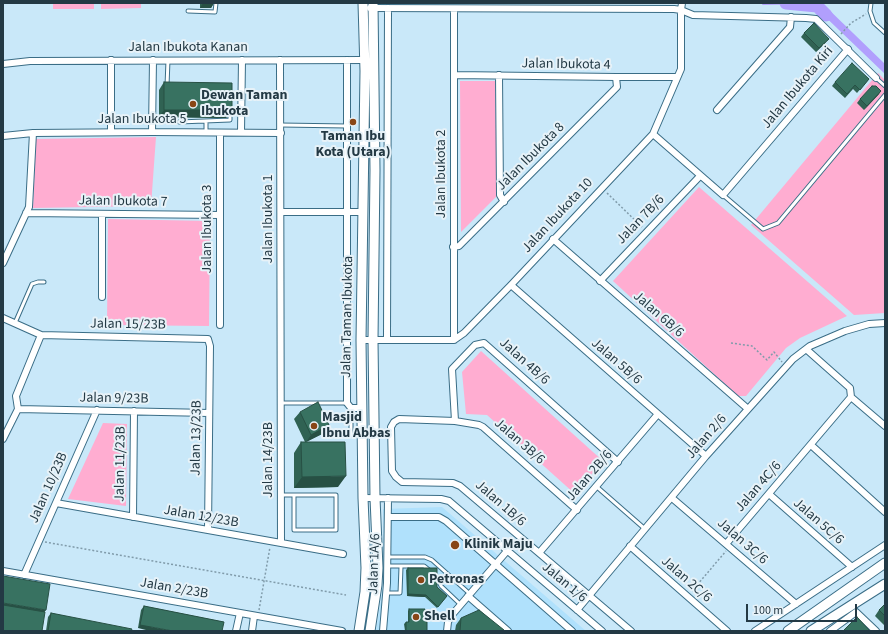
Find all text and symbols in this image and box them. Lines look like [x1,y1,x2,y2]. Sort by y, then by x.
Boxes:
street label: Jalan Ibukota Kanan [128,40,248,56]
street label: Jalan Ibukota Kiri [759,44,837,132]
street label: Jalan Ibukota 4 [521,56,611,74]
place label: Dewan Taman Ibukota [201,88,288,120]
marker: Dewan Taman Ibukota [188,99,198,109]
street label: Jalan Ibukota 5 [97,112,187,128]
marker: Taman Ibu Kota (Utara) [348,117,358,127]
street label: Jalan Ibukota 8 [494,120,568,194]
place label: Taman Ibu Kota (Utara) [316,129,390,162]
street label: Jalan Ibukota 2 [434,129,450,219]
street label: Jalan Ibukota 1 [261,174,277,264]
street label: Jalan Ibukota 10 [519,175,597,257]
street label: Jalan Ibukota 3 [200,184,216,274]
street label: Jalan 7B/6 [613,192,669,248]
street label: Jalan Ibukota 7 [78,193,168,211]
street label: Jalan Taman Ibukota [339,256,357,378]
street label: Jalan 6B/6 [629,288,687,342]
street label: Jalan 15/23B [90,316,166,334]
street label: Jalan 4B/6 [495,335,553,389]
street label: Jalan 5B/6 [587,335,645,389]
street label: Jalan 9/23B [79,390,149,408]
street label: Jalan 13/23B [188,400,206,476]
place label: Masjid Ibnu Abbas [322,410,390,442]
street label: Jalan 2/6 [683,411,731,463]
street label: Jalan 3B/6 [490,415,548,469]
marker: Masjid Ibnu Abbas [309,421,319,431]
street label: Jalan 14/23B [261,422,277,498]
street label: Jalan 11/23B [112,426,130,502]
street label: Jalan 2B/6 [563,447,617,505]
street label: Jalan 10/23B [26,450,72,526]
street label: Jalan 4C/6 [732,458,786,516]
street label: Jalan 1B/6 [471,477,529,531]
street label: Jalan 5C/6 [789,495,847,549]
street label: Jalan 12/23B [162,502,240,532]
street label: Jalan 3C/6 [713,515,771,569]
street label: Jalan 1A/6 [366,533,384,595]
place label: Klinik Maju [464,537,533,553]
marker: Klinik Maju [449,539,461,551]
street label: Jalan 2C/6 [657,553,715,607]
street label: Jalan 1/6 [538,559,590,607]
place label: Petronas [429,572,484,588]
street label: Jalan 2/23B [139,575,209,603]
marker: Petronas [416,575,426,585]
scale bar [748,596,859,622]
text: 100 m [753,602,783,619]
place label: Shell [424,609,455,625]
marker: Shell [411,612,421,622]

